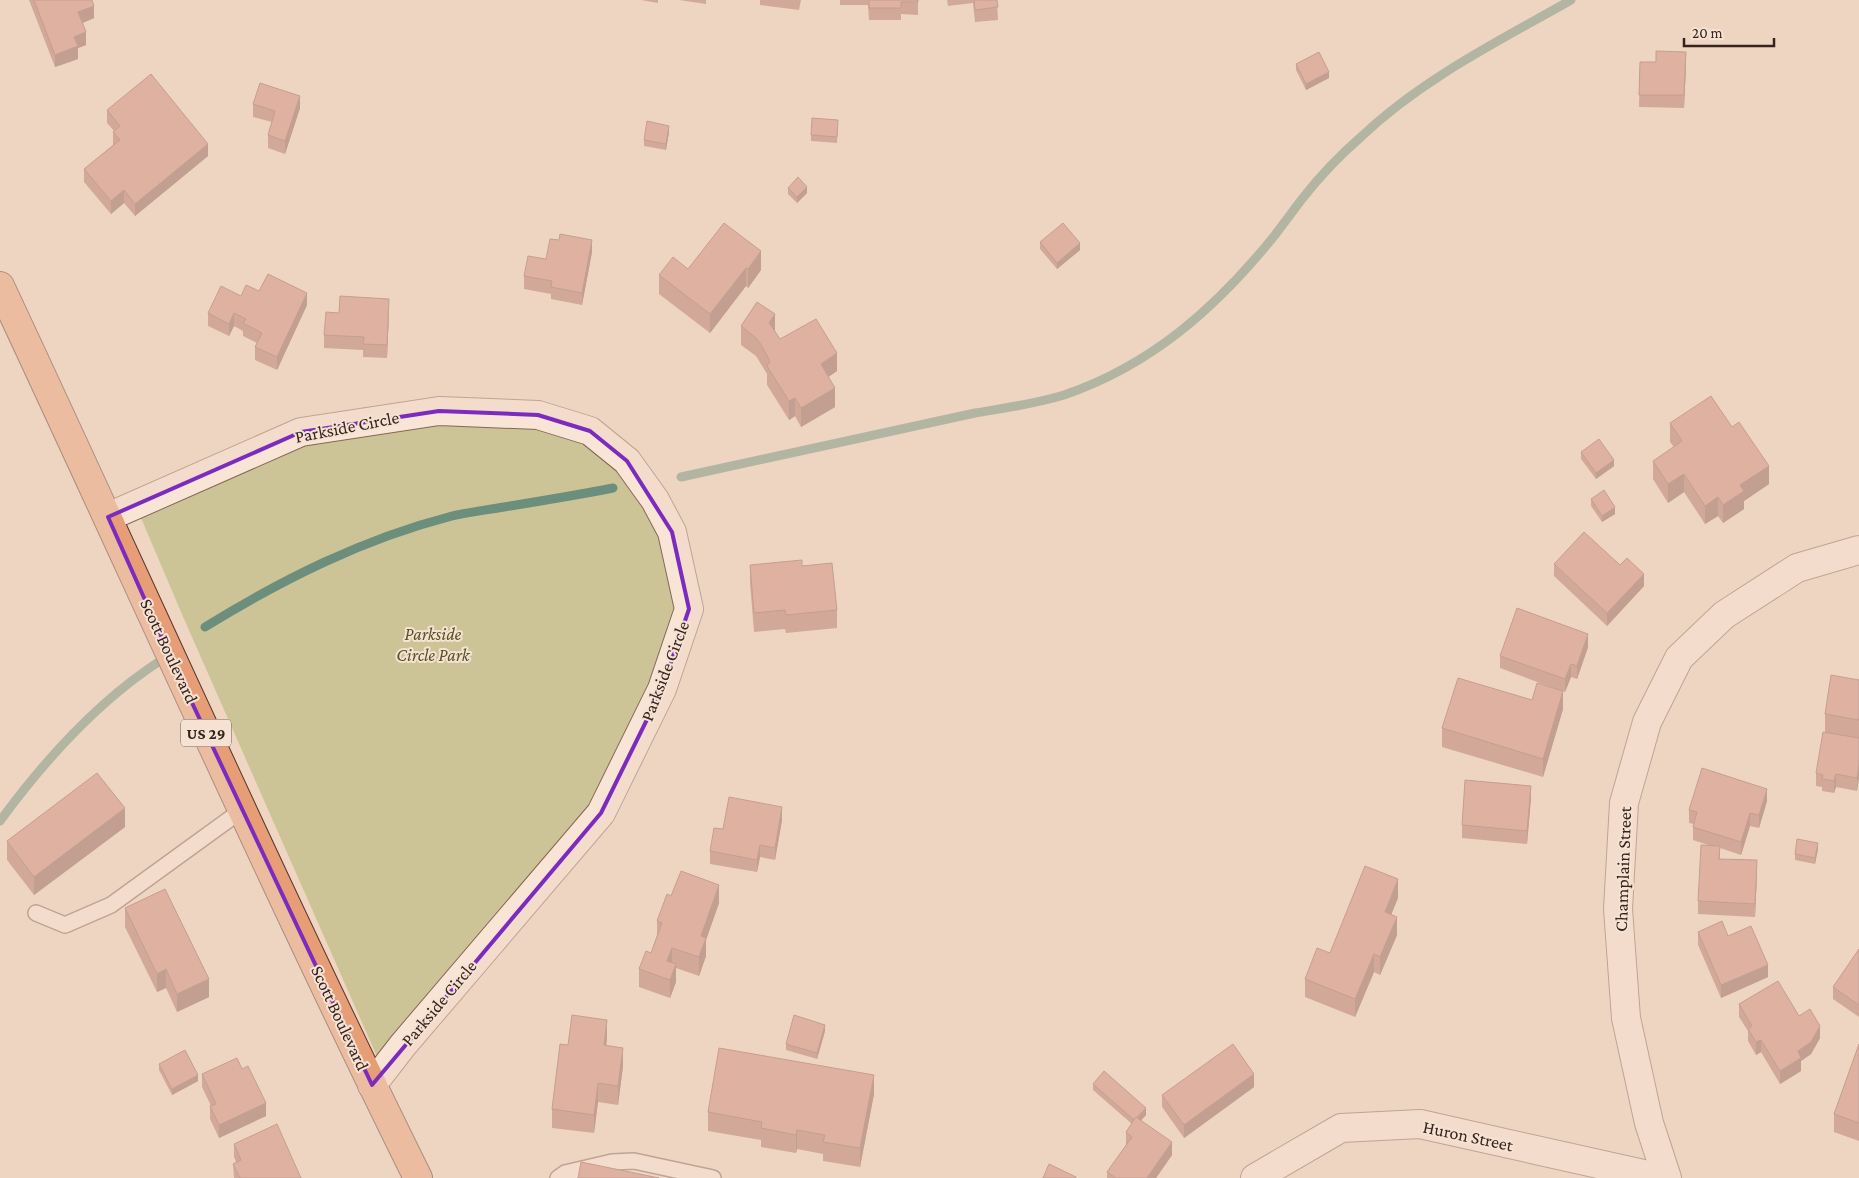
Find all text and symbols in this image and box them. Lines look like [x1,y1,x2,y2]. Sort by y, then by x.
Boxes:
scale bar [1684,15,1774,47]
text: 20 m [1692,25,1723,41]
street label: Parkside Circle [293,407,401,447]
street label: Scott Boulevard [136,596,202,707]
street label: Parkside Circle [637,618,693,724]
park label: Parkside Circle Park [396,624,471,665]
road number: US 29 [181,720,231,746]
street label: Champlain Street [1611,805,1635,932]
street label: Parkside Circle [397,956,481,1050]
street label: Scott Boulevard [307,963,373,1074]
street label: Huron Street [1421,1117,1516,1156]

